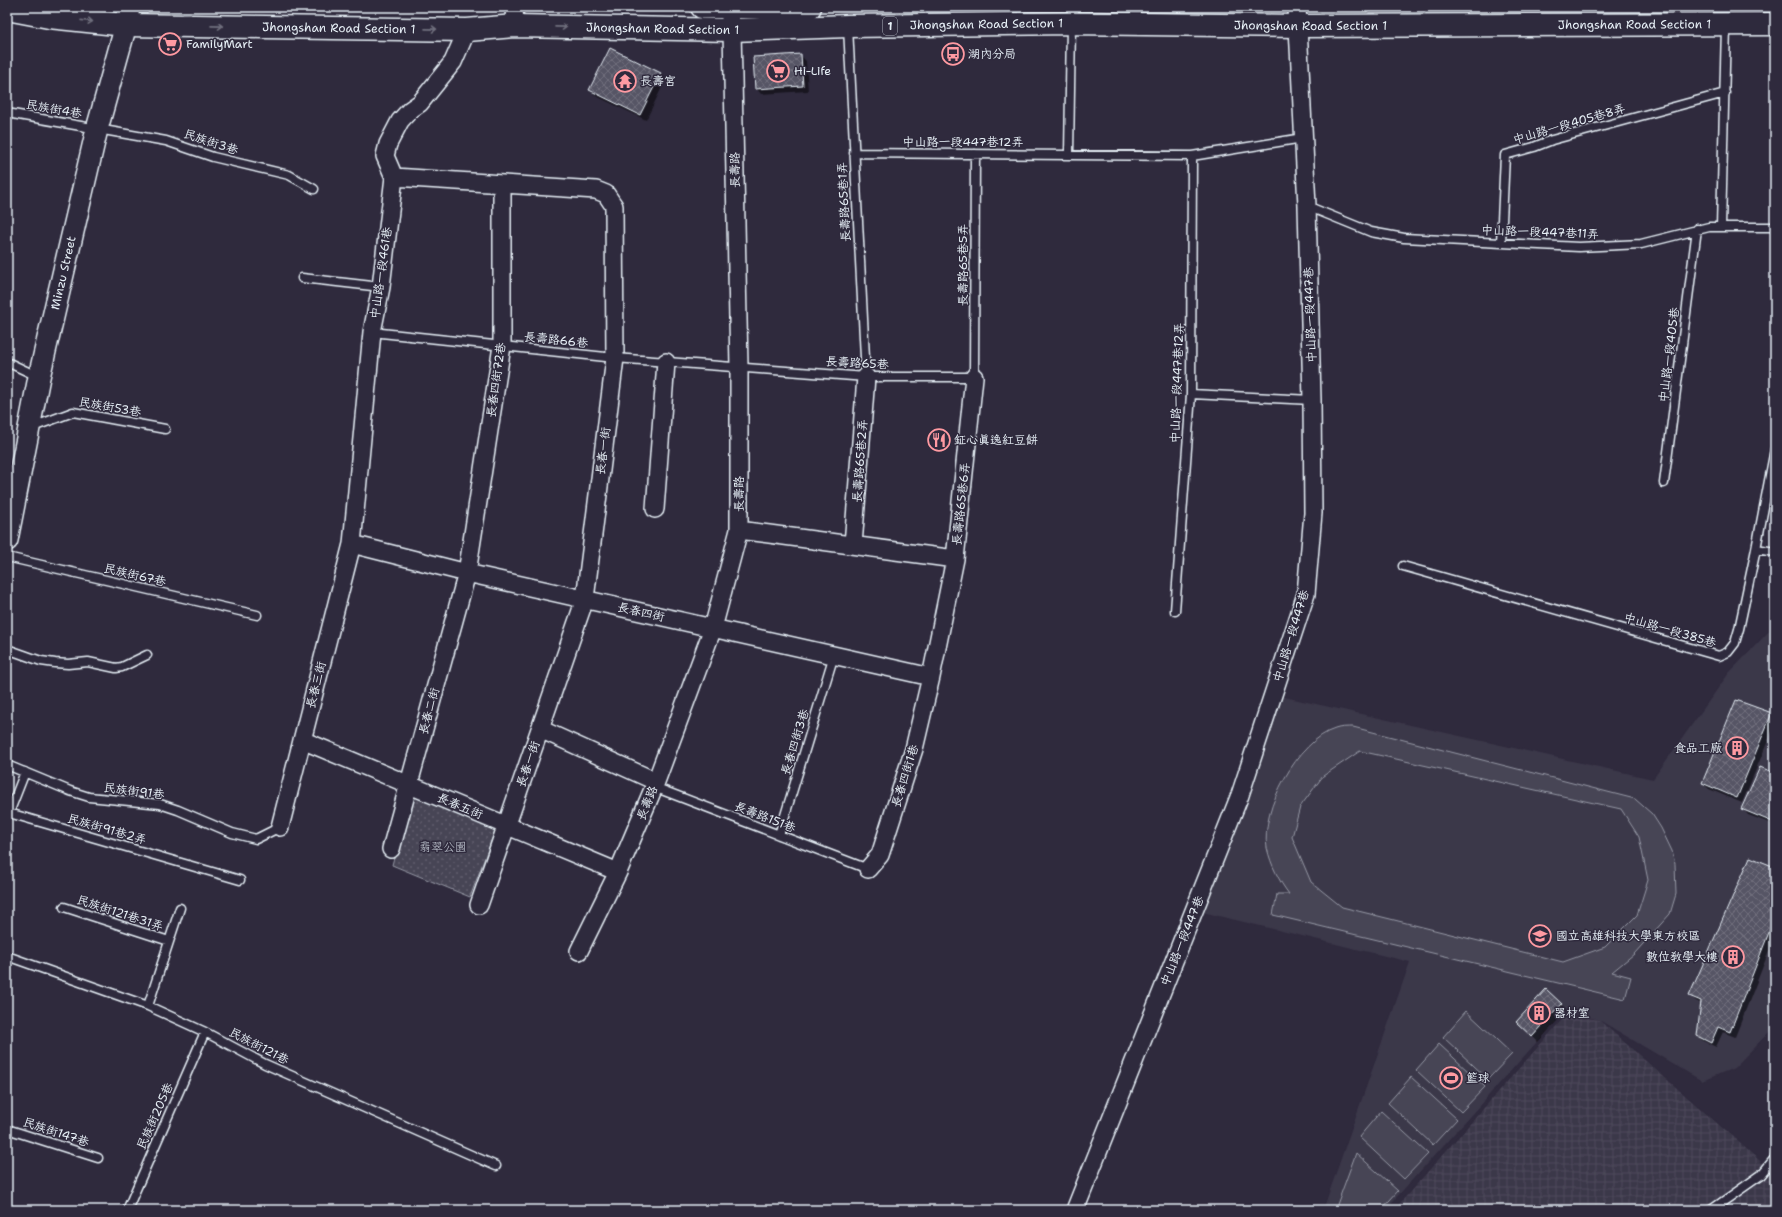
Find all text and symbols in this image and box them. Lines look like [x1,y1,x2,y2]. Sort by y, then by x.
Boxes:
street label: Jhongshan Road Section 1 [910,15,1063,33]
street label: Jhongshan Road Section 1 [1558,16,1711,33]
one-way arrow [80,17,93,24]
road number: 1 [883,17,897,35]
street label: Jhongshan Road Section 1 [1234,17,1387,34]
street label: Jhongshan Road Section 1 [262,19,416,37]
street label: Jhongshan Road Section 1 [586,19,740,38]
one-way arrow [210,22,223,30]
one-way arrow [554,23,567,31]
one-way arrow [424,25,437,33]
supermarket icon: FamilyMart [157,31,183,57]
place label: FamilyMart [186,36,253,52]
bus stop icon: 湖內分局 [940,41,966,67]
place label: 湖內分局 [968,46,1016,62]
supermarket icon: Hi-Life [765,58,791,84]
place label: Hi-Life [794,63,831,79]
temple icon: 長壽宮 [612,68,638,94]
place label: 長壽宮 [640,73,676,89]
street label: 民族街4巷 [25,96,83,122]
street label: 中山路一段405巷8弄 [1511,100,1627,148]
street label: 民族街3巷 [182,126,240,158]
street label: 中山路一段447巷12弄 [903,134,1023,150]
street label: 長壽路 [727,152,743,188]
street label: 長壽路65巷1弄 [834,162,854,242]
street label: 中山路一段447巷11弄 [1481,222,1599,242]
street label: 長壽路65巷5弄 [955,224,971,306]
street label: 中山路一段461巷 [367,226,395,320]
street label: Minzu Street [47,234,80,311]
street label: 中山路一段447巷 [1300,267,1320,363]
street label: 中山路一段405巷 [1655,306,1683,404]
street label: 中山路一段447巷12弄 [1167,322,1187,444]
street label: 長壽路66巷 [523,329,589,351]
street label: 長春四街72巷 [483,341,509,419]
street label: 長壽路65巷 [825,353,889,373]
street label: 民族街53巷 [77,394,143,420]
street label: 長壽路65巷2弄 [849,419,871,503]
street label: 長春一街 [592,426,614,476]
restaurant icon: 鉦心真逸紅豆餅 [926,427,952,453]
place label: 鉦心真逸紅豆餅 [954,432,1038,448]
street label: 長壽路65巷6弄 [949,462,973,546]
street label: 長壽路 [731,476,747,512]
street label: 民族街67巷 [102,560,168,590]
street label: 中山路一段447巷 [1269,588,1313,684]
street label: 長春四街 [616,599,666,625]
street label: 中山路一段385巷 [1622,609,1718,651]
street label: 長春三街 [302,660,330,710]
street label: 長春二街 [415,686,443,736]
street label: 長春四街3巷 [777,707,813,777]
building icon: 食品工廠 [1724,735,1750,761]
street label: 長春一街 [513,739,543,789]
place label: 食品工廠 [1674,740,1722,756]
street label: 長春四街1巷 [888,743,922,809]
street label: 民族街91巷 [103,779,165,803]
street label: 長壽路 [633,783,661,823]
street label: 長春五街 [435,789,485,823]
street label: 長壽路151巷 [732,798,798,836]
street label: 民族街91巷2弄 [66,810,148,848]
park label: 翡翠公園 [419,839,467,855]
street label: 民族街121巷31弄 [75,891,165,935]
street label: 中山路一段447巷 [1157,893,1207,989]
school or university icon: 國立高雄科技大學東方校區 [1527,923,1553,949]
place label: 國立高雄科技大學東方校區 [1556,928,1700,944]
building icon: 數位教學大樓 [1720,944,1746,970]
place label: 數位教學大樓 [1646,949,1718,965]
building icon: 器材室 [1526,1000,1552,1026]
place label: 器材室 [1554,1005,1590,1021]
street label: 民族街121巷 [226,1024,292,1068]
sports icon: 籃球 [1438,1065,1464,1091]
place label: 籃球 [1466,1070,1490,1086]
street label: 民族街205巷 [133,1080,177,1152]
street label: 民族街147巷 [21,1114,91,1150]

